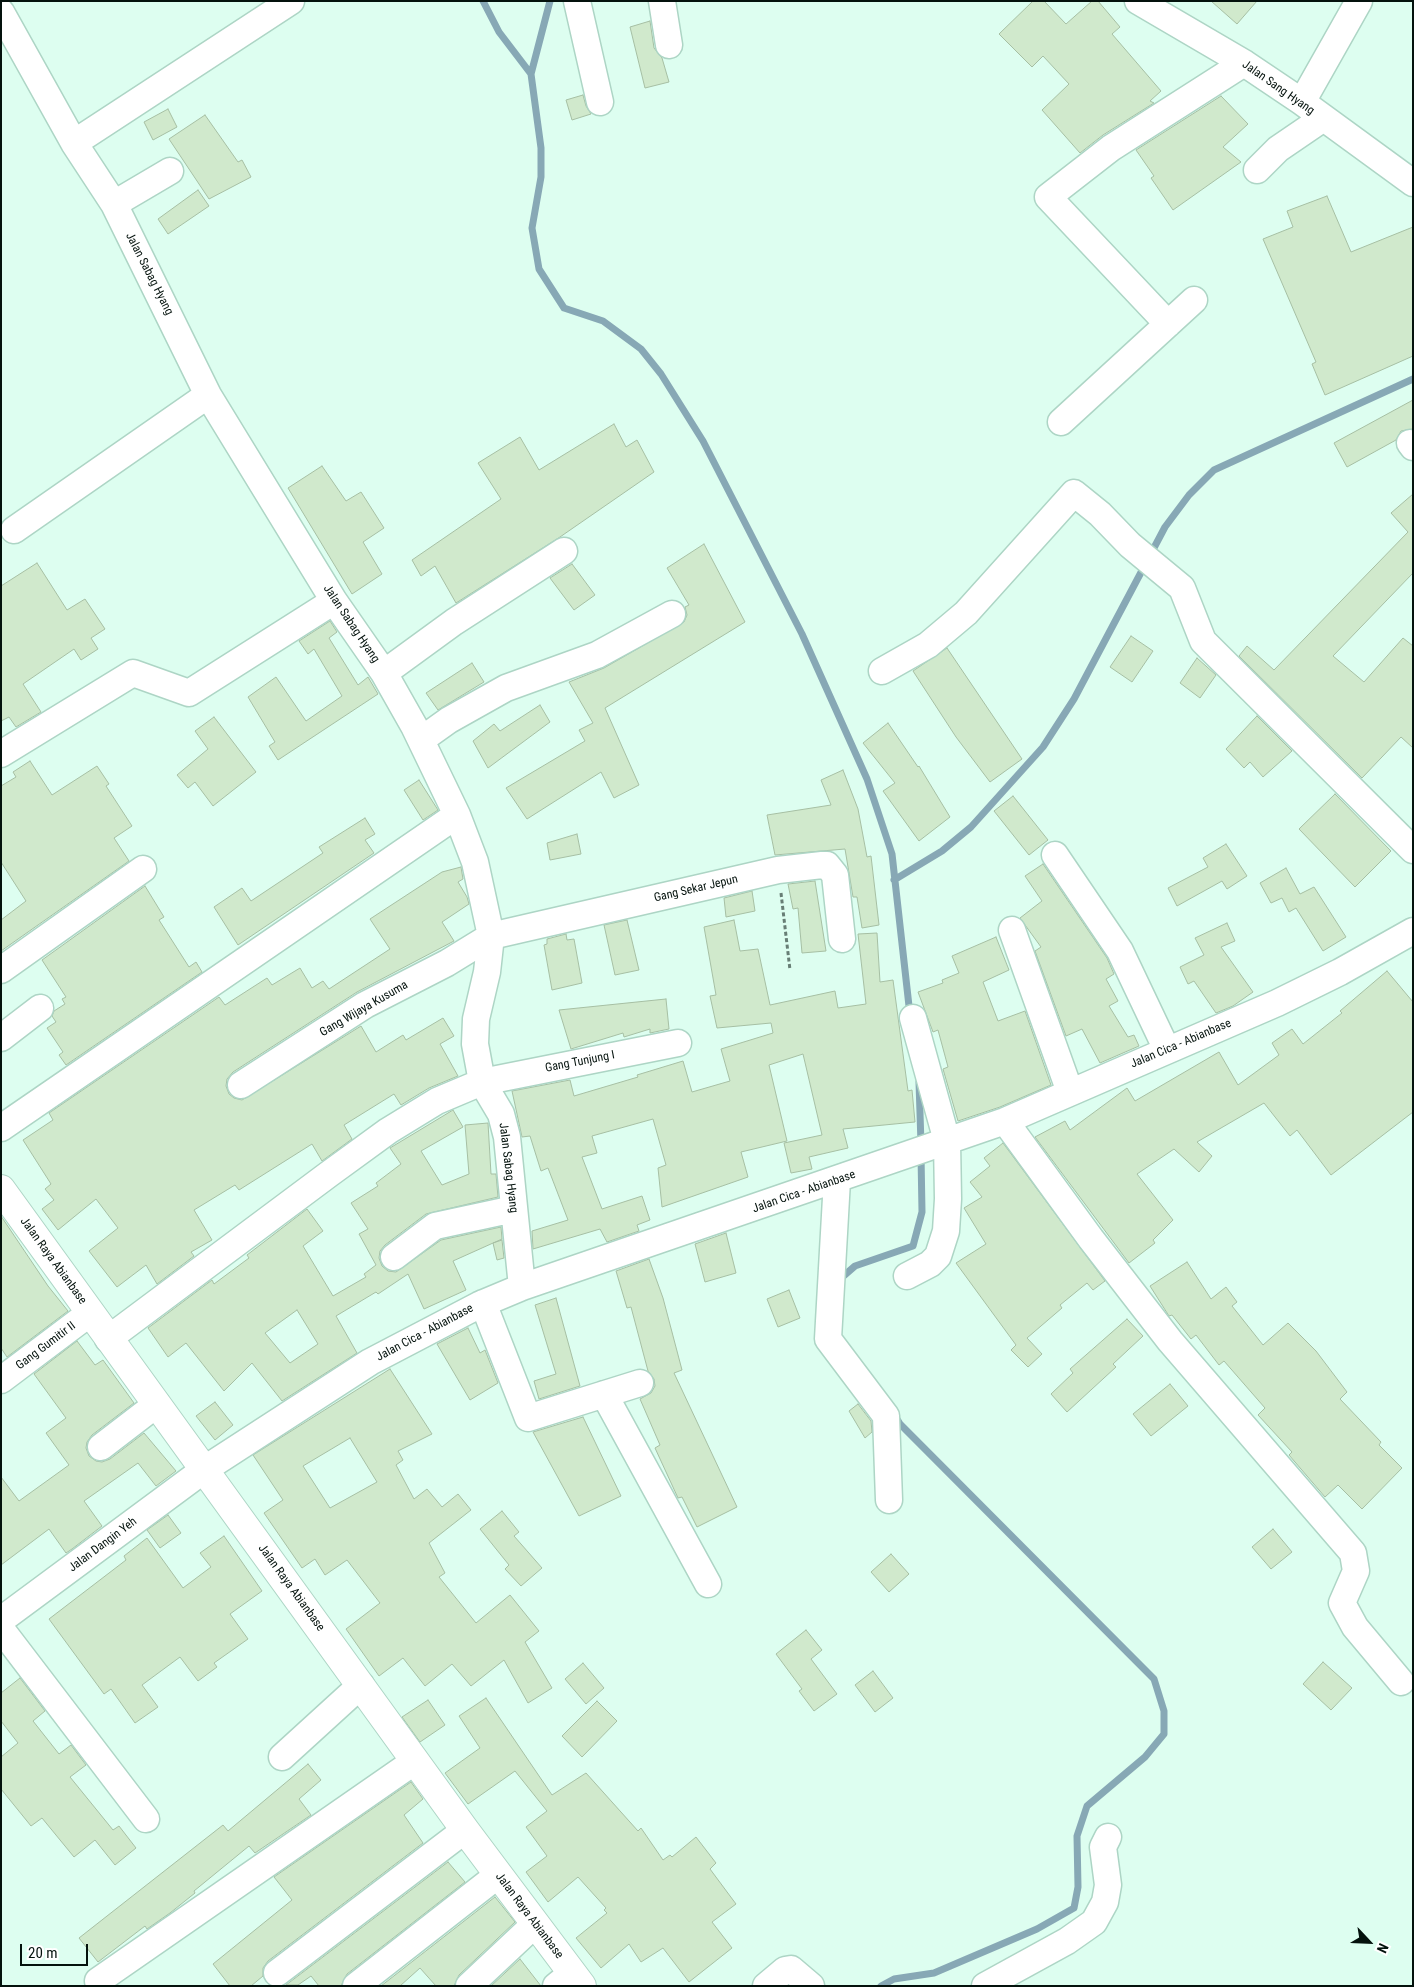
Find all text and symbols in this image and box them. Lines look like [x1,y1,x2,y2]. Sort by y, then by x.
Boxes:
street label: Jalan Sang Hyang [1239,58,1317,118]
street label: Jalan Sabag Hyang [122,230,176,318]
street label: Jalan Sabag Hyang [320,582,382,666]
street label: Gang Sekar Jepun [653,872,739,906]
street label: Gang Wijaya Kusuma [317,978,411,1040]
street label: Jalan Cica - Abianbase [1129,1016,1233,1072]
street label: Gang Tunjung I [544,1048,616,1076]
street label: Jalan Sabag Hyang [495,1122,521,1214]
street label: Jalan Cica - Abianbase [751,1168,857,1216]
street label: Jalan Raya Abianbase [17,1215,89,1307]
street label: Jalan Cica - Abianbase [374,1301,476,1365]
street label: Gang Gumitir II [13,1319,79,1373]
street label: Jalan Dangin Yeh [66,1515,140,1575]
street label: Jalan Raya Abianbase [255,1542,327,1634]
street label: Jalan Raya Abianbase [492,1870,566,1962]
north arrow [1344,1917,1394,1967]
scale bar [22,1934,90,1966]
text: N [1374,1941,1392,1956]
text: 20 m [28,1944,58,1962]

